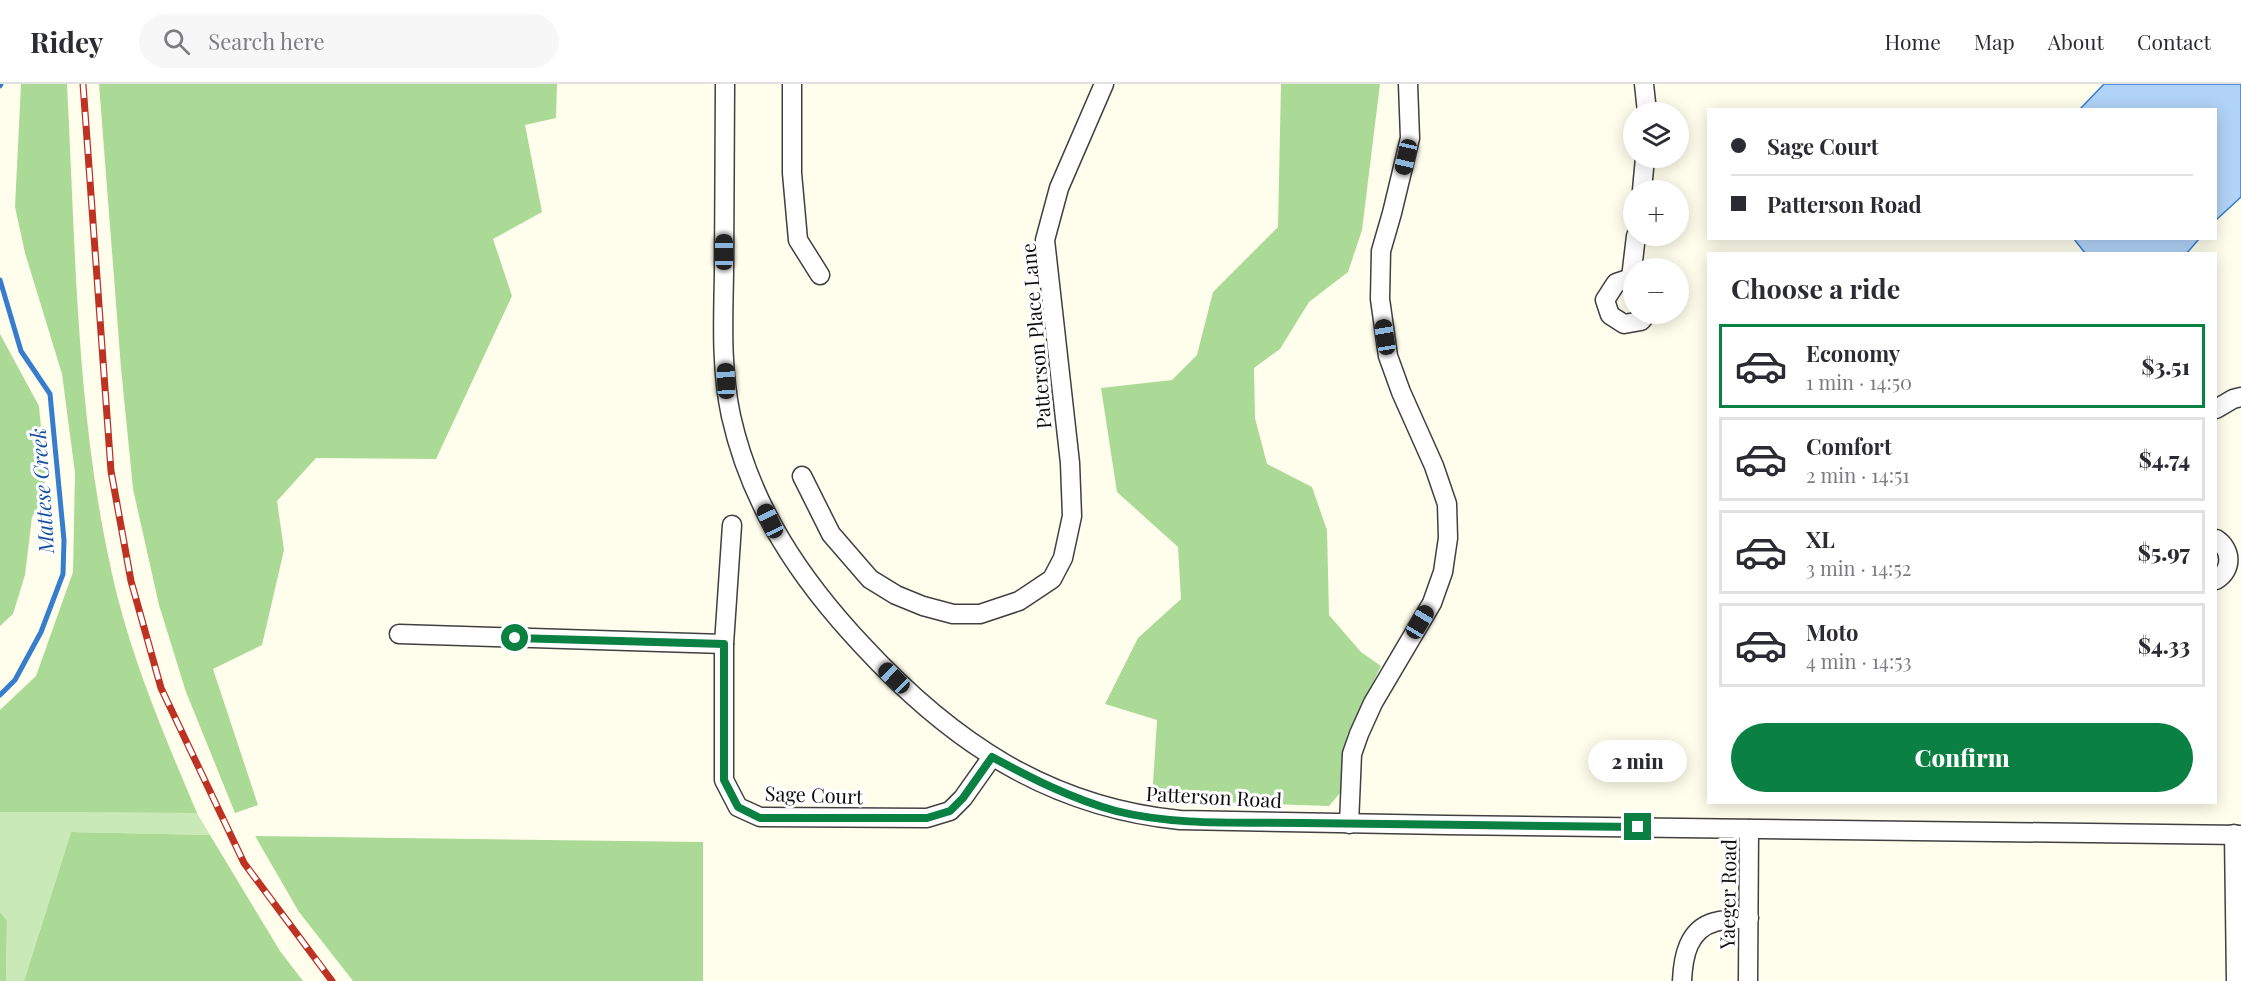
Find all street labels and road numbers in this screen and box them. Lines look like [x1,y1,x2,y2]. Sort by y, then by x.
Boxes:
street label: Patterson Place Lane [1013,242,1057,430]
street label: Sage Court [764,779,865,809]
street label: Patterson Road [1145,779,1283,813]
street label: Yaeger Road [1713,838,1741,950]

